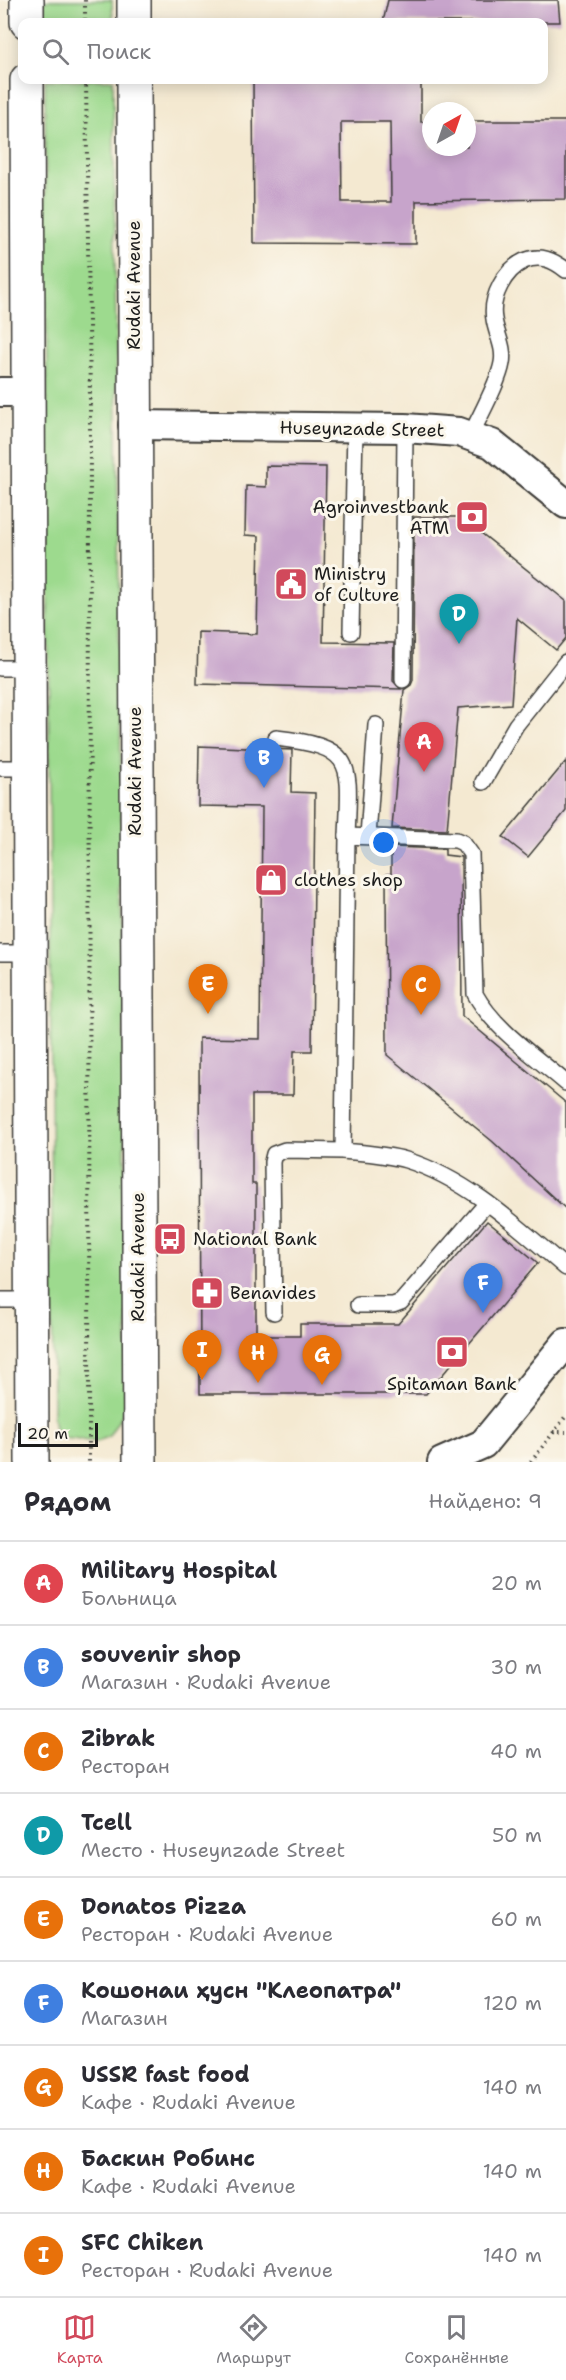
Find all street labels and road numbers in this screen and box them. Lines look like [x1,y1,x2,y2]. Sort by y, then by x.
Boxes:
street label: Rudaki Avenue [122,220,146,350]
street label: Huseynzade Street [279,416,445,442]
street label: Rudaki Avenue [123,706,147,836]
street label: Rudaki Avenue [126,1192,150,1322]

